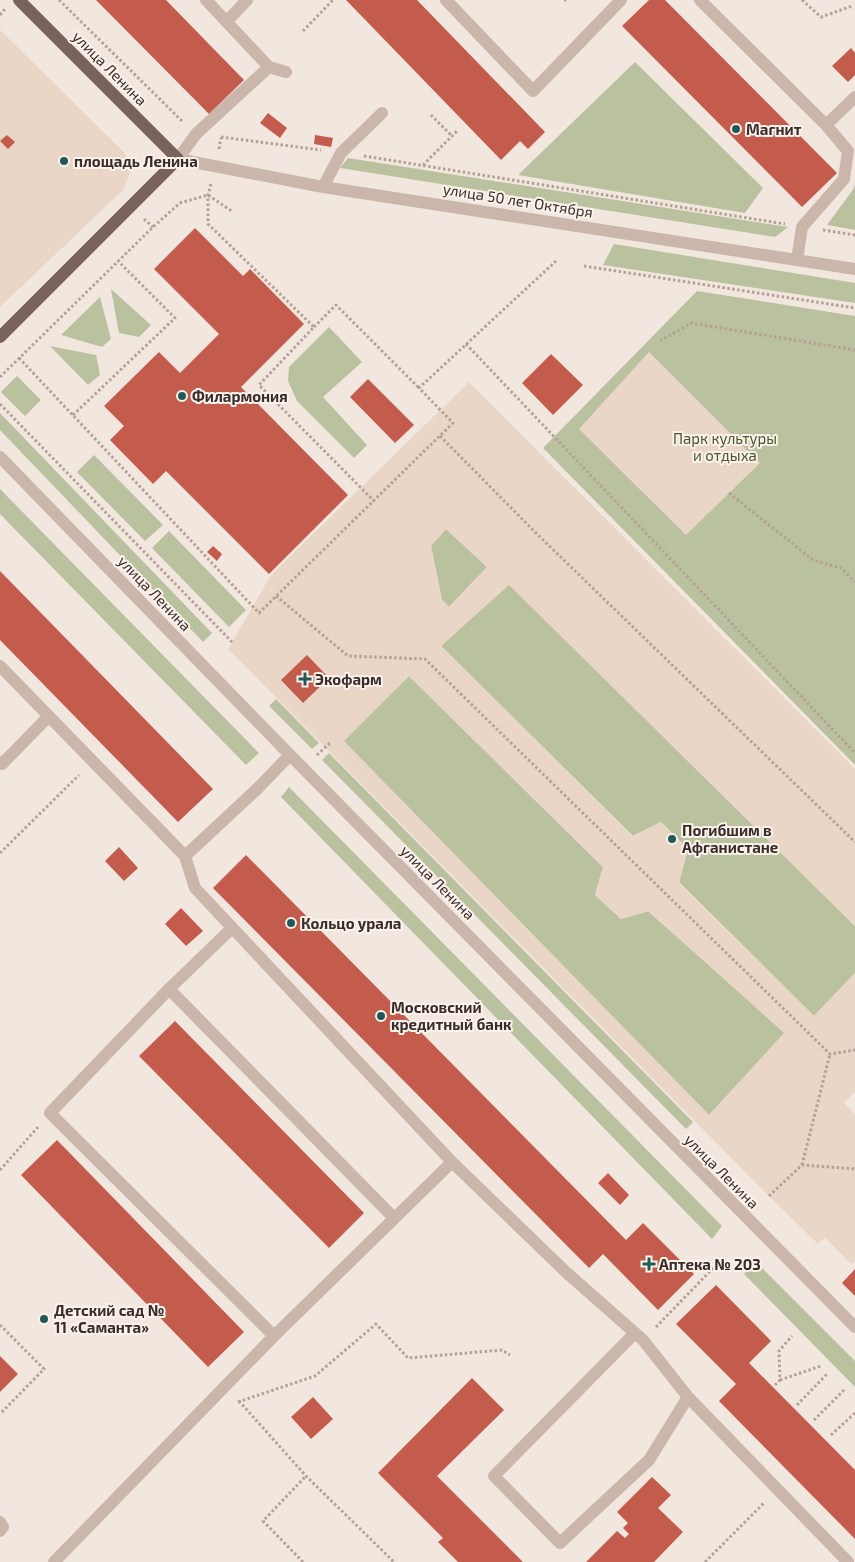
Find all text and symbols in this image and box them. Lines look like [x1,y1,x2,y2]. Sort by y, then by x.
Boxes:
street label: улица Ленина [68,27,151,110]
place label: Магнит [746,120,802,138]
marker: Магнит [730,123,742,135]
place label: площадь Ленина [74,152,198,170]
marker: площадь Ленина [58,155,70,167]
street label: улица 50 лет Октября [442,179,594,222]
place label: Филармония [192,387,288,405]
marker: Филармония [176,390,188,402]
park label: Парк культуры и отдыха [673,429,777,464]
street label: улица Ленина [114,552,195,635]
place label: Экофарм [315,670,382,688]
marker: Экофарм [299,673,311,685]
place label: Погибшим в Афганистане [682,821,778,856]
marker: Погибшим в Афганистане [666,833,678,845]
street label: улица Ленина [396,841,479,924]
place label: Кольцо урала [301,914,401,932]
marker: Кольцо урала [285,917,297,929]
place label: Московский кредитный банк [391,998,512,1033]
marker: Московский кредитный банк [375,1010,387,1022]
street label: улица Ленина [680,1130,763,1213]
place label: Аптека № 203 [659,1255,761,1273]
marker: Аптека № 203 [643,1258,655,1270]
place label: Детский сад № 11 «Саманта» [54,1301,164,1336]
marker: Детский сад № 11 «Саманта» [38,1313,50,1325]

